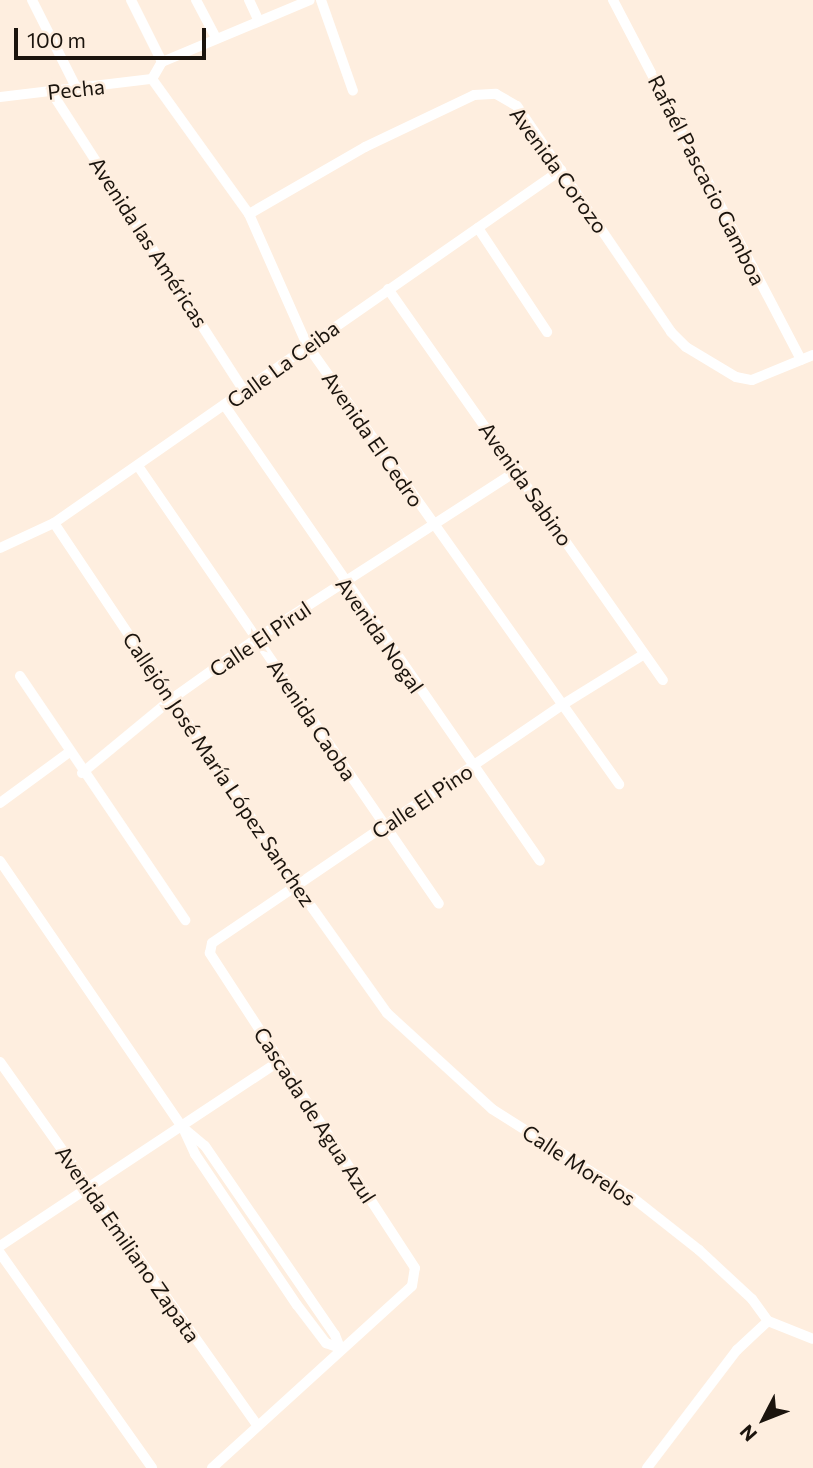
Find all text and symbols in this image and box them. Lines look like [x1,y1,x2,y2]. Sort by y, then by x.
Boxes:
scale bar [18,14,210,58]
text: 100 m [27,27,86,52]
street label: Rafaél Pascacio Gamboa [643,71,771,289]
street label: Pecha [46,73,106,105]
street label: Avenida Corozo [505,102,613,238]
street label: Avenida las Américas [84,152,214,332]
street label: Calle La Ceiba [222,315,344,413]
street label: Avenida El Cedro [317,366,429,512]
street label: Avenida Sabino [474,417,578,551]
street label: Avenida Nogal [331,572,429,698]
street label: Calle El Pirul [204,596,316,682]
street label: Callejón José María López Sanchez [118,627,320,911]
street label: Avenida Caoba [262,654,362,786]
street label: Calle El Pino [367,758,477,844]
street label: Cascada de Agua Azul [249,1022,381,1208]
street label: Calle Morelos [518,1119,640,1211]
street label: Avenida Emiliano Zapata [50,1141,206,1347]
north arrow [729,1384,799,1454]
text: N [735,1420,761,1446]

